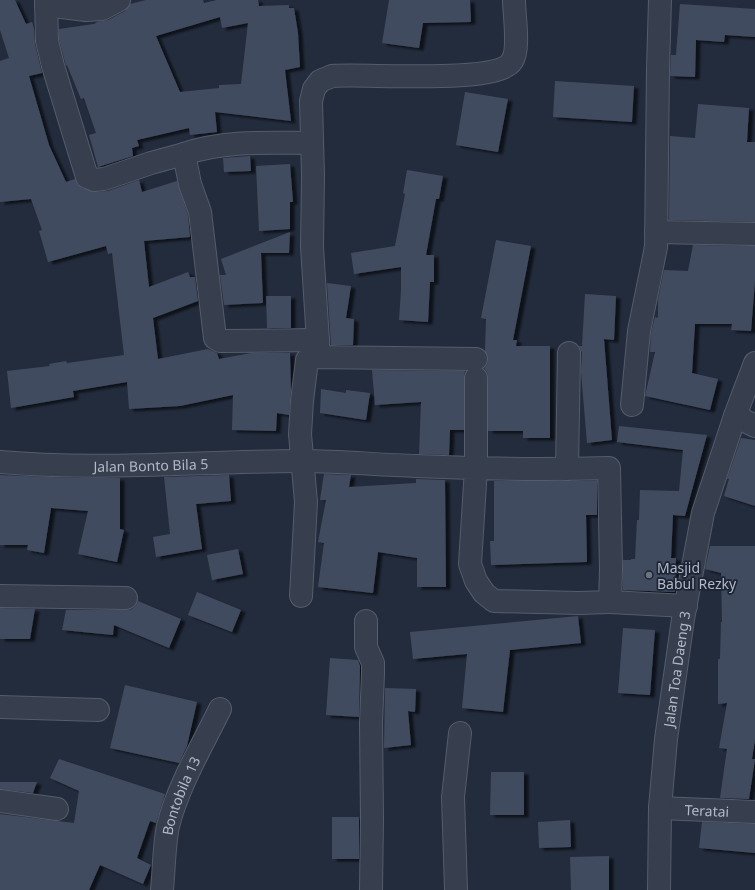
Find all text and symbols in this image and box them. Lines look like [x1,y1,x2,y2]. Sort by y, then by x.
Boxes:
street label: Jalan Bonto Bila 5 [91,454,209,475]
place label: Masjid Babul Rezky [657,558,737,593]
marker: Masjid Babul Rezky [644,570,654,580]
street label: Jalan Toa Daeng 3 [658,609,694,730]
street label: Bontobila 13 [157,753,204,836]
street label: Teratai [684,800,730,820]

